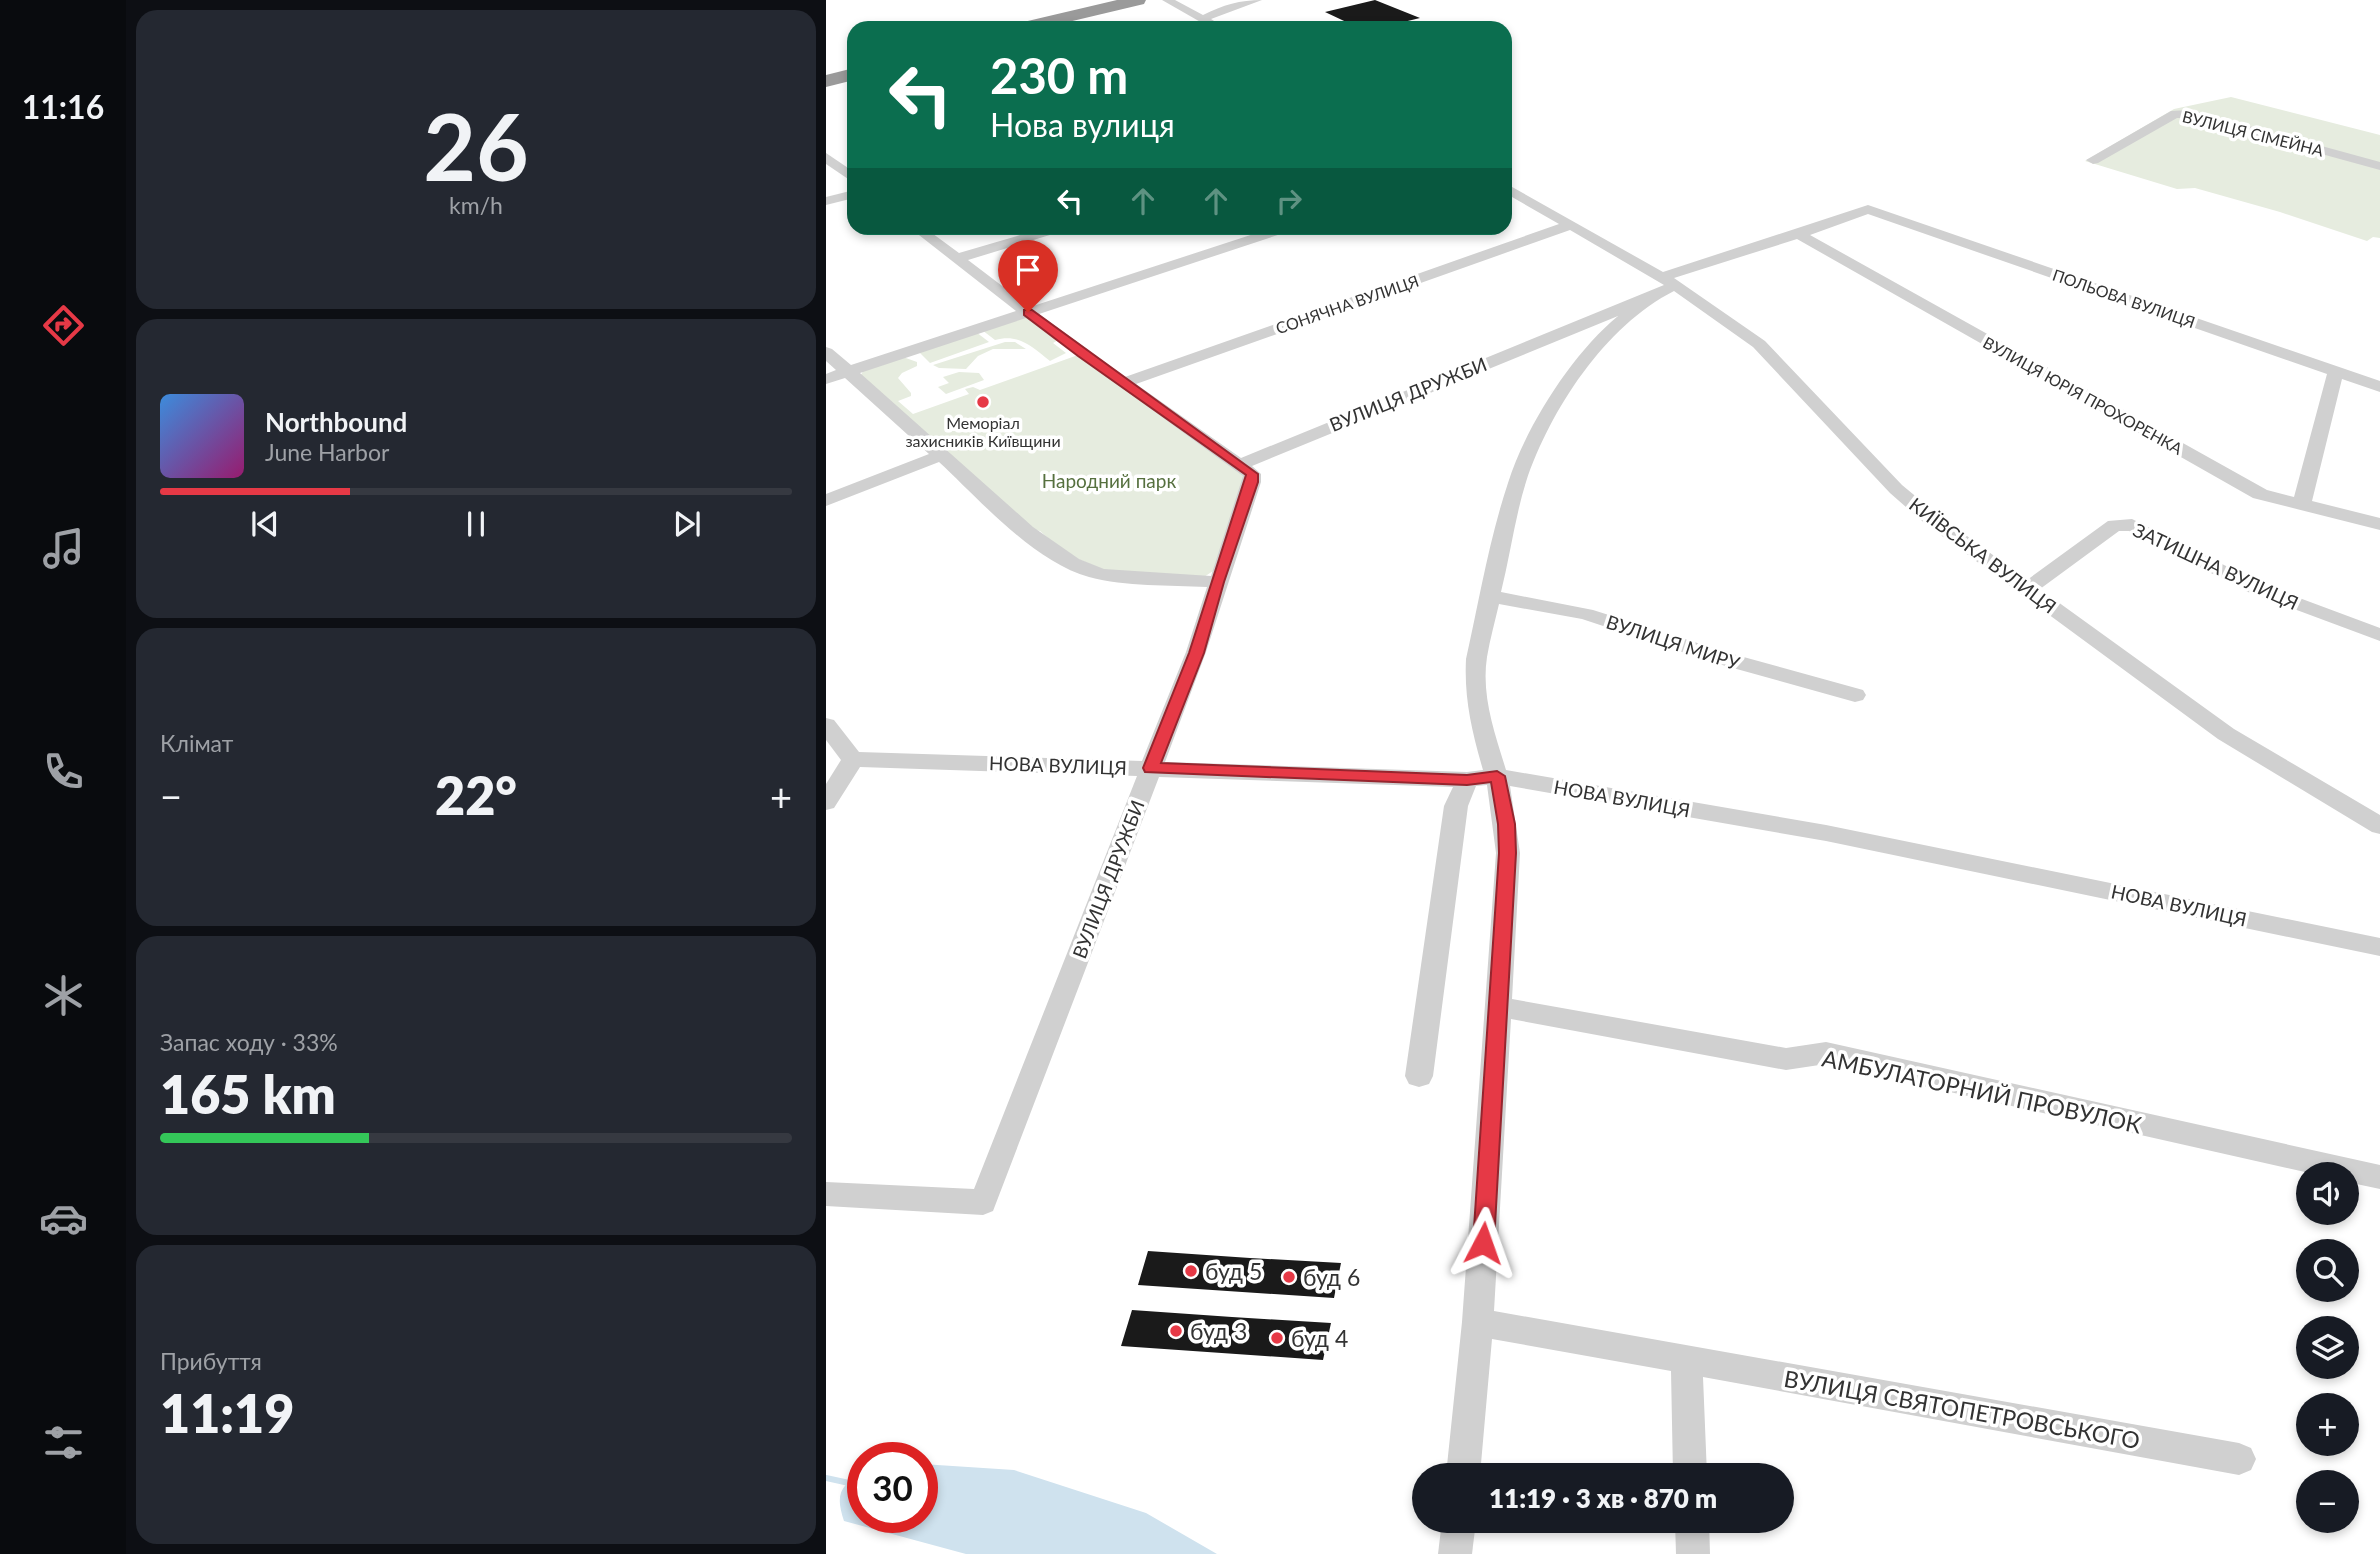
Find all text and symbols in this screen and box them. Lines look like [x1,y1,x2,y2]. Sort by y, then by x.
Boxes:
text: 230 m [990,46,1128,104]
icon: left [875,49,966,140]
text: 11:16 [22,87,104,126]
text: 26 [423,91,529,200]
text: Нова вулиця [990,105,1175,144]
street label: ВУЛИЦЯ СІМЕЙНА [2180,106,2326,160]
icon: left [1051,182,1089,220]
icon: ahead [1124,182,1162,220]
icon: ahead [1197,182,1235,220]
icon: right [1270,182,1308,220]
text: km/h [449,191,503,219]
pin [998,240,1058,312]
icon: arrive [1009,251,1047,289]
street label: ПОЛЬОВА ВУЛИЦЯ [2050,265,2198,331]
street label: СОНЯЧНА ВУЛИЦЯ [1273,271,1421,337]
icon: directions [39,301,88,350]
street label: ВУЛИЦЯ ЮРІЯ ПРОХОРЕНКА [1980,332,2186,458]
street label: ВУЛИЦЯ ДРУЖБИ [1326,352,1490,436]
marker: Меморіал захисників Київщини [975,394,991,410]
text: Northbound [265,406,407,438]
place label: Меморіал захисників Київщини [905,413,1061,450]
text: June Harbor [265,438,389,466]
park label: Народний парк [1042,469,1176,492]
street label: КИЇВСЬКА ВУЛИЦЯ [1905,492,2061,618]
icon: previous [246,505,284,543]
icon: pause [457,505,495,543]
icon: next [668,505,706,543]
street label: ЗАТИШНА ВУЛИЦЯ [2130,518,2302,614]
icon: music [39,524,88,573]
street label: ВУЛИЦЯ МИРУ [1603,610,1743,674]
text: Клімат [160,729,233,757]
icon: phone [39,747,88,796]
street label: НОВА ВУЛИЦЯ [989,751,1127,779]
text: 22° [435,764,517,826]
text: − [160,773,182,819]
text: + [770,773,792,819]
street label: НОВА ВУЛИЦЯ [1552,775,1692,821]
street label: ВУЛИЦЯ ДРУЖБИ [1067,797,1149,961]
street label: НОВА ВУЛИЦЯ [2109,879,2249,931]
icon: climate [39,971,88,1020]
text: Запас ходу · 33% [160,1028,338,1056]
street label: АМБУЛАТОРНИЙ ПРОВУЛОК [1820,1043,2145,1139]
text: 165 km [160,1063,336,1125]
map controls [2296,1162,2359,1533]
button: sound [2296,1162,2359,1225]
icon: car [39,1194,88,1243]
position arrow [1446,1206,1520,1280]
button: search [2296,1239,2359,1302]
place label: буд 5 [1205,1257,1262,1285]
marker: буд 5 [1183,1263,1199,1279]
place label: буд 6 [1303,1263,1360,1291]
marker: буд 6 [1281,1269,1297,1285]
button: layers [2296,1316,2359,1379]
place label: буд 3 [1190,1317,1247,1345]
marker: буд 3 [1168,1323,1184,1339]
place label: буд 4 [1291,1324,1348,1352]
marker: буд 4 [1269,1330,1285,1346]
text: Прибуття [160,1347,262,1375]
street label: ВУЛИЦЯ СВЯТОПЕТРОВСЬКОГО [1782,1364,2142,1454]
text: 11:19 [160,1382,294,1444]
button: + [2296,1393,2359,1456]
icon: filters [39,1418,88,1467]
speed limit sign: 30 [847,1442,938,1533]
button: − [2296,1470,2359,1533]
text: 11:19 · 3 хв · 870 m [1489,1482,1717,1514]

